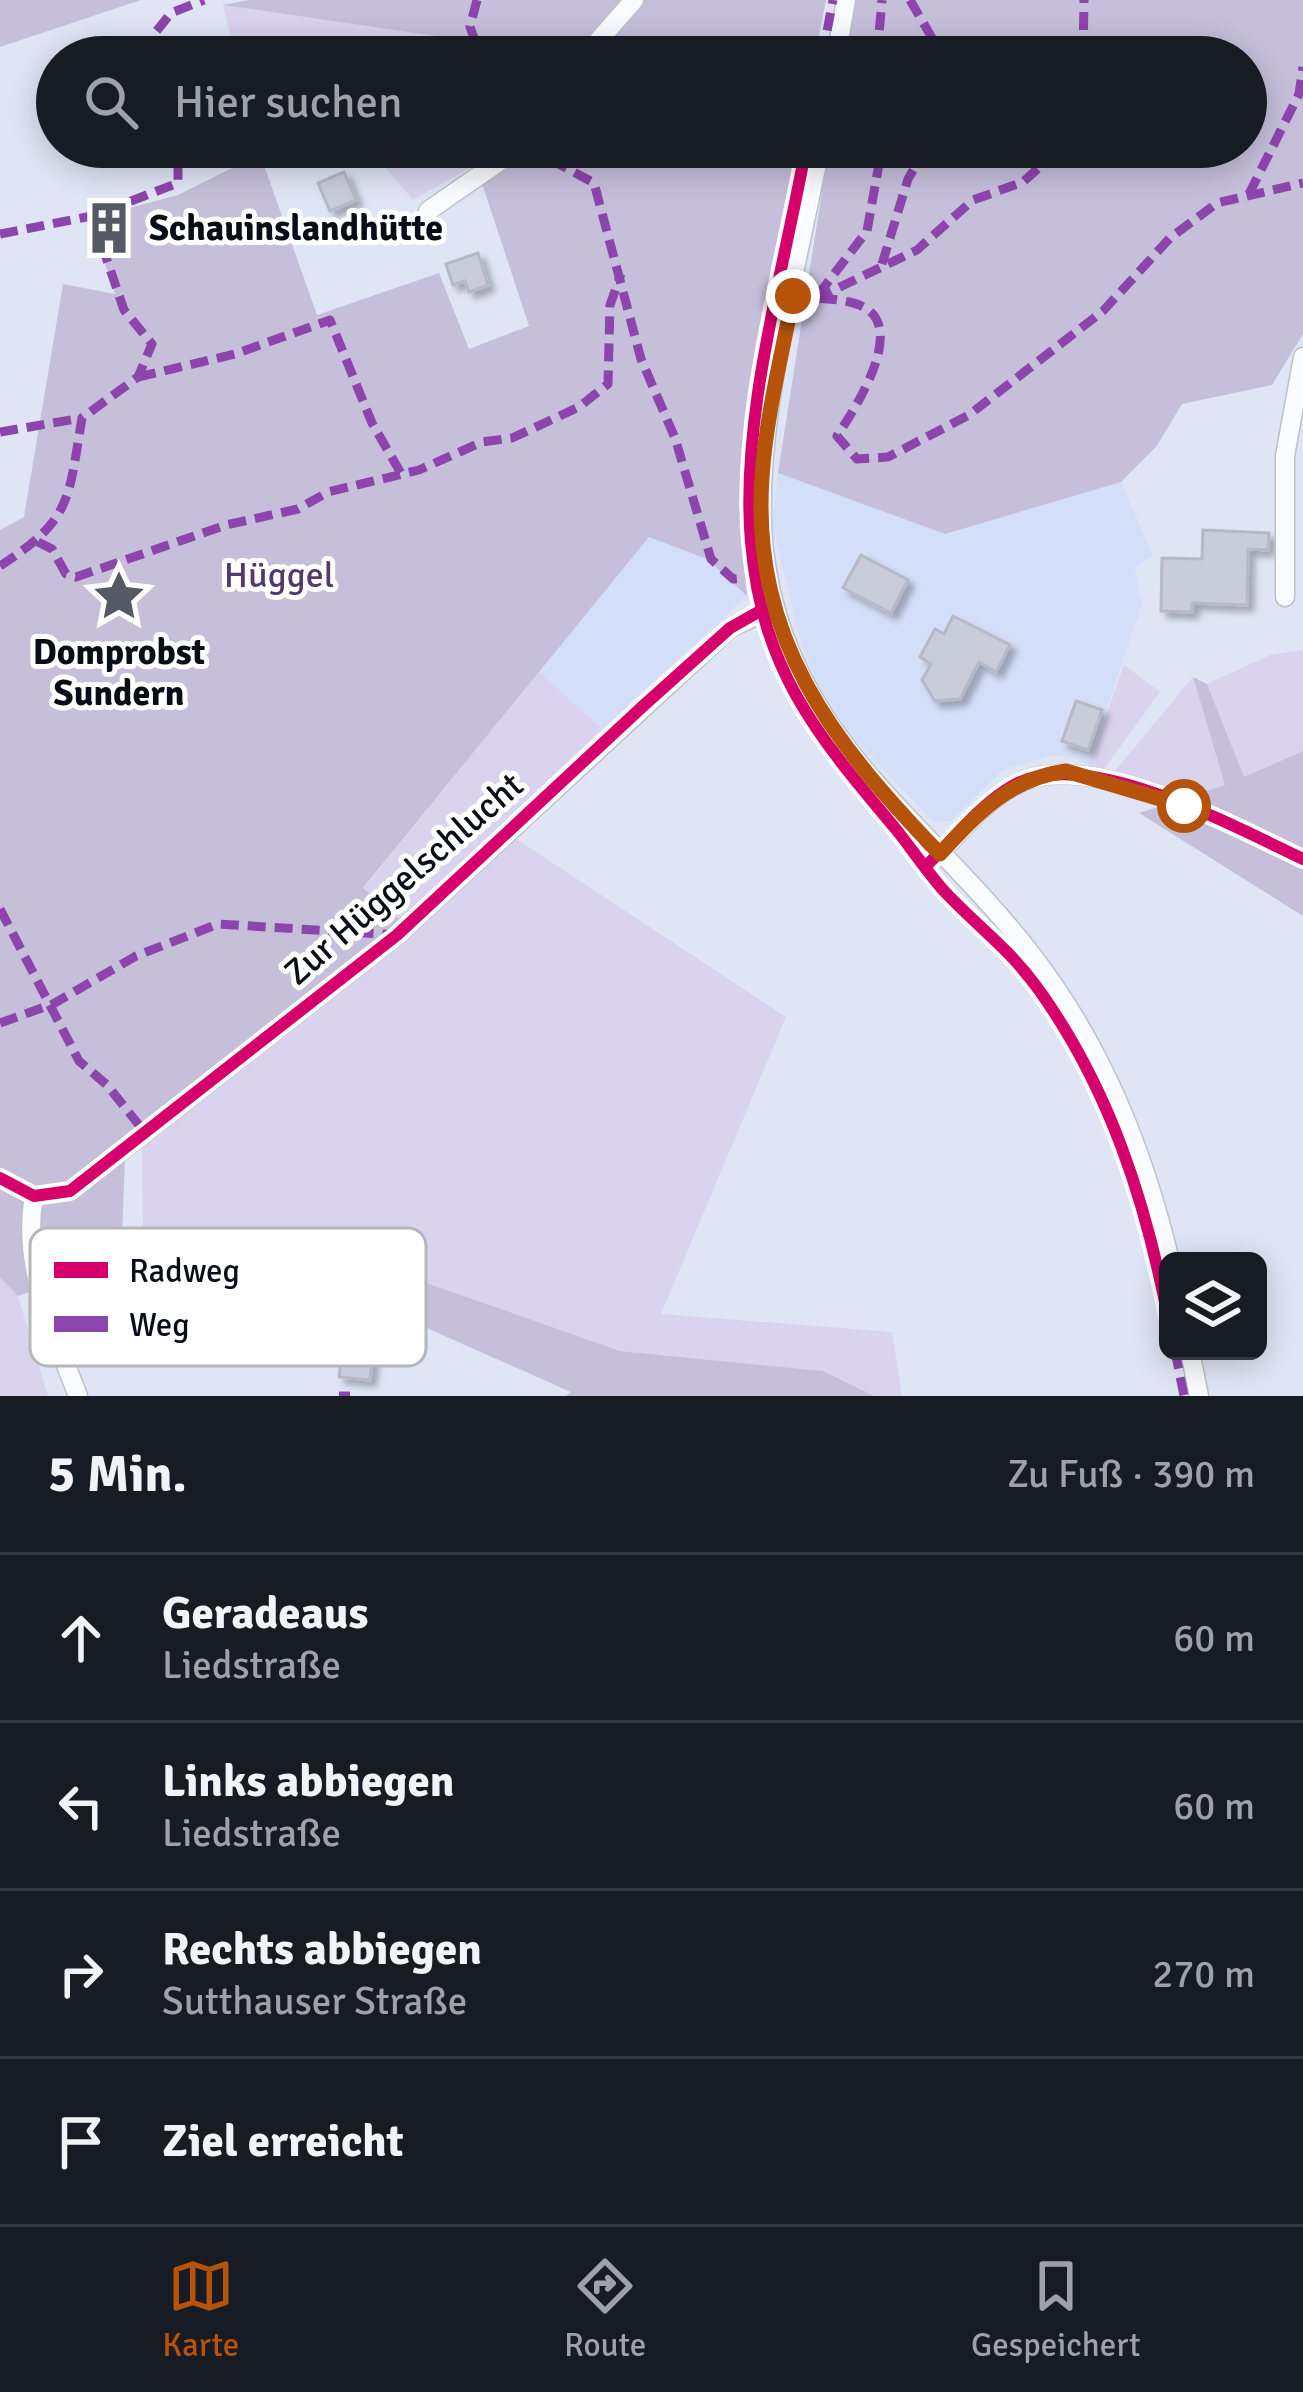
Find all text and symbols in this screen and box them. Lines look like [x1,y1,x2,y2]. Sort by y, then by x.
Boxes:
search box [36,36,1267,168]
icon: search [78,69,144,135]
text: Hier suchen [174,75,403,130]
building icon: Schauinslandhütte [80,199,138,257]
place label: Schauinslandhütte [149,206,443,251]
route end [766,269,820,323]
park label: Hüggel [224,553,334,598]
place icon: Domprobst Sundern [90,567,148,625]
place label: Domprobst Sundern [33,630,205,716]
street label: Zur Hüggelschlucht [275,763,533,995]
route start [1157,779,1211,833]
legend [30,1228,426,1366]
text: Radweg [129,1251,240,1292]
map controls [1159,1252,1267,1360]
button: layers [1159,1252,1267,1360]
text: Weg [129,1305,190,1346]
text: 5 Min. [48,1443,187,1506]
text: Zu Fuß · 390 m [1007,1450,1255,1498]
text: Geradeaus [162,1586,368,1641]
icon: ahead [48,1605,114,1671]
text: 60 m [1173,1614,1255,1662]
text: Liedstraße [162,1641,341,1689]
text: Links abbiegen [162,1754,454,1809]
icon: left [48,1773,114,1839]
text: 60 m [1173,1782,1255,1830]
text: Liedstraße [162,1809,341,1857]
text: Rechts abbiegen [162,1922,482,1977]
icon: right [48,1941,114,2007]
text: 270 m [1152,1950,1255,1998]
text: Sutthauser Straße [162,1977,467,2025]
icon: arrive [48,2109,114,2175]
text: Ziel erreicht [162,2114,404,2169]
tab: Karte [162,2253,239,2366]
tab: Route [564,2253,646,2366]
tab: Gespeichert [971,2253,1141,2366]

